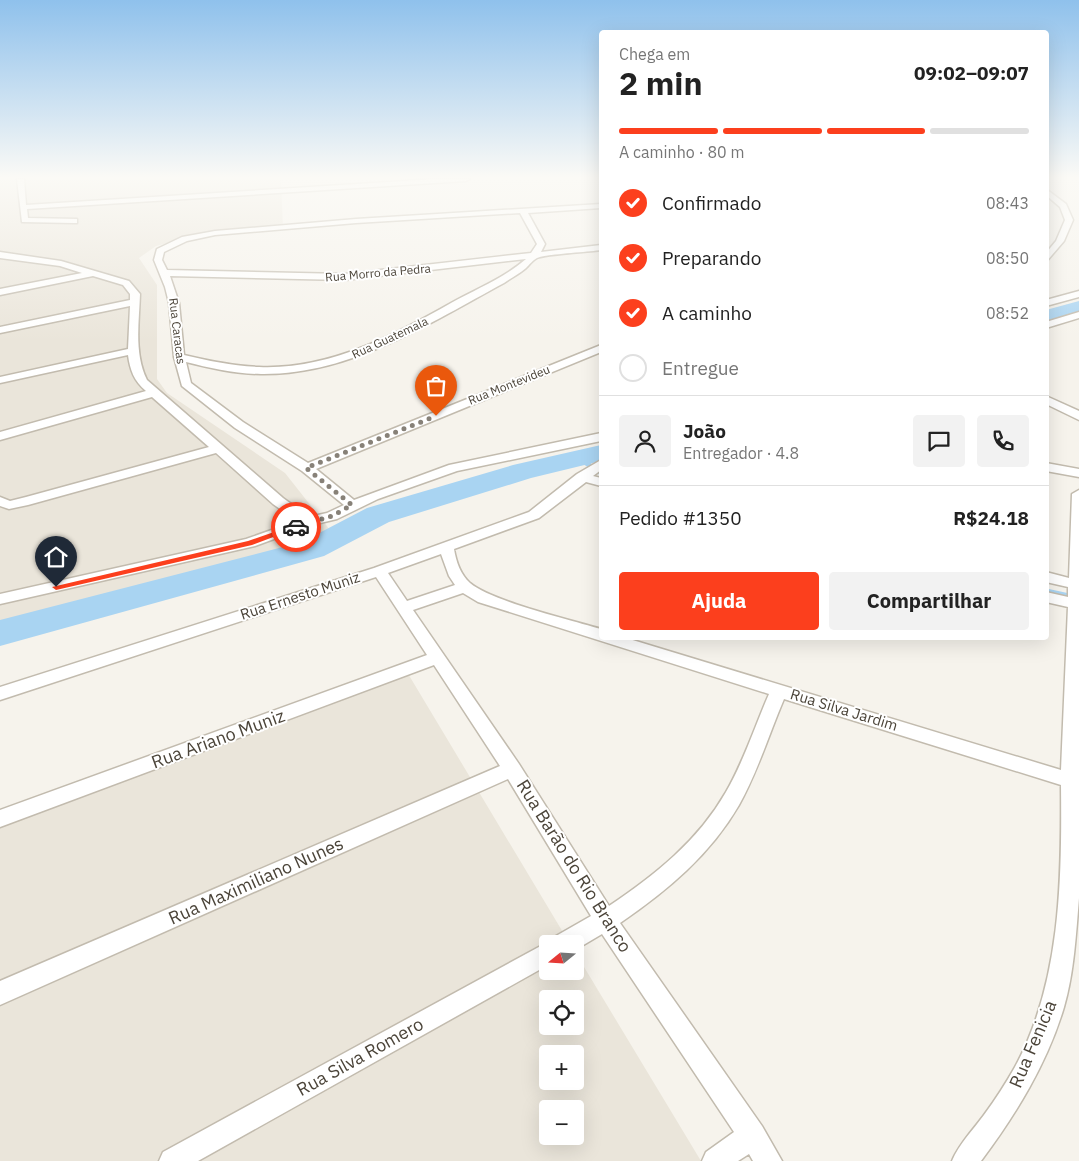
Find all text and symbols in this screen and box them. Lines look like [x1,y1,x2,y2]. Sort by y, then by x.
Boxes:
text: Chega em [619,44,690,64]
text: 09:02–09:07 [914,61,1029,85]
text: 2 min [619,62,703,104]
text: A caminho · 80 m [619,142,744,162]
icon: check [619,189,647,217]
text: Confirmado [662,191,761,215]
text: 08:43 [986,193,1029,213]
icon: check [619,244,647,272]
text: Preparando [662,246,761,270]
text: 08:50 [986,248,1029,268]
street label: Rua Morro da Pedra [324,260,432,285]
street label: Rua Caracas [166,297,189,365]
icon: check [619,299,647,327]
text: A caminho [662,301,752,325]
text: 08:52 [986,303,1029,323]
street label: Rua Guatemala [349,313,431,362]
text: Entregue [662,356,739,380]
street label: Rua Montevideu [466,361,552,408]
pin [415,365,457,416]
icon: bag [422,372,450,400]
button: person [619,415,671,467]
button: chat [913,415,965,467]
button: phone [977,415,1029,467]
text: João [683,419,726,443]
text: Entregador · 4.8 [683,443,799,463]
courier [271,502,321,552]
text: Pedido #1350 [619,506,742,530]
text: R$24.18 [953,506,1029,530]
icon: car [282,513,310,541]
pin [35,536,77,587]
icon: home [42,543,70,571]
street label: Rua Ernesto Muniz [237,567,362,624]
button: Ajuda [619,572,819,630]
button: Compartilhar [829,572,1029,630]
street label: Rua Silva Jardim [788,684,900,735]
street label: Rua Ariano Muniz [148,704,288,773]
street label: Rua Barão do Rio Branco [512,775,637,957]
street label: Rua Maximiliano Nunes [165,832,347,929]
north arrow [539,935,584,980]
map controls [539,935,584,1145]
button: locate [539,990,584,1035]
street label: Rua Fenicia [1004,996,1061,1091]
street label: Rua Silva Romero [292,1012,427,1101]
button: + [539,1045,584,1090]
button: − [539,1100,584,1145]

